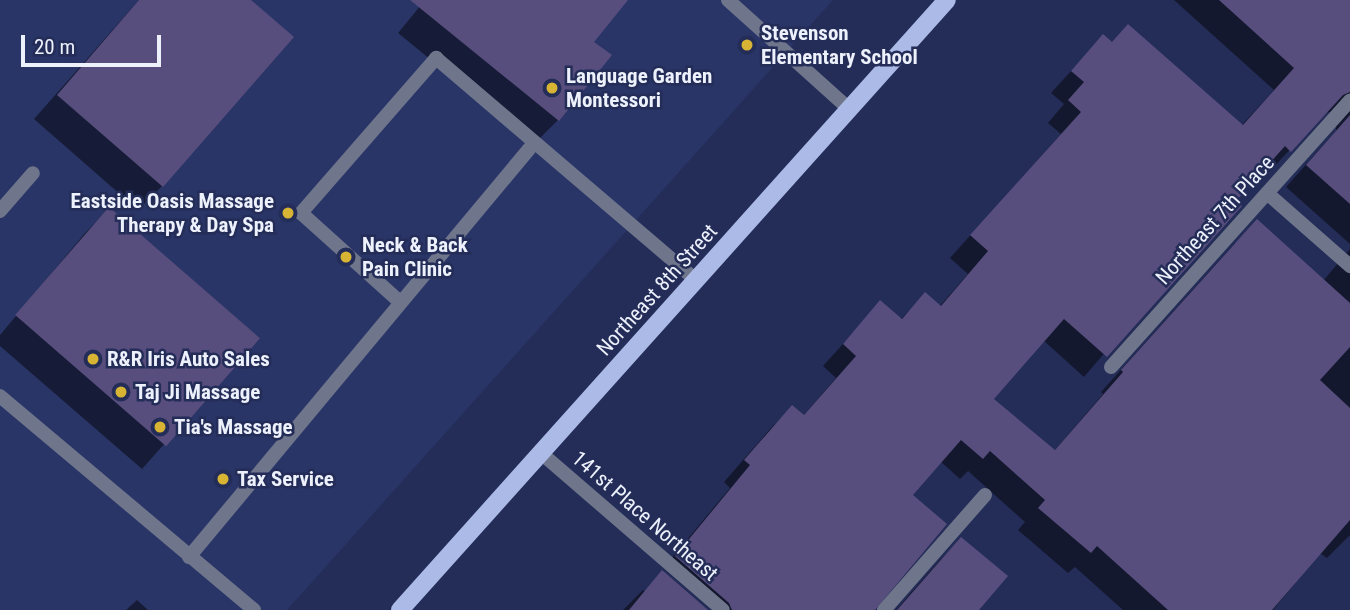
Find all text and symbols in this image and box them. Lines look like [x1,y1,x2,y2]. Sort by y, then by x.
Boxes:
place label: Stevenson Elementary School [761,20,918,70]
scale bar [24,21,164,65]
text: 20 m [34,35,75,59]
marker: Stevenson Elementary School [739,37,755,53]
place label: Language Garden Montessori [566,63,712,113]
marker: Language Garden Montessori [544,80,560,96]
street label: Northeast 7th Place [1150,150,1280,290]
place label: Eastside Oasis Massage Therapy & Day Spa [71,188,274,238]
marker: Eastside Oasis Massage Therapy & Day Spa [280,205,296,221]
street label: Northeast 8th Street [591,219,723,361]
place label: Neck & Back Pain Clinic [362,232,468,282]
marker: Neck & Back Pain Clinic [336,247,356,267]
place label: R&R Iris Auto Sales [107,346,270,372]
marker: R&R Iris Auto Sales [85,351,101,367]
place label: Taj Ji Massage [135,379,260,405]
marker: Taj Ji Massage [113,384,129,400]
place label: Tia's Massage [174,414,293,440]
marker: Tia's Massage [152,419,168,435]
street label: 141st Place Northeast [567,446,723,586]
place label: Tax Service [237,466,334,492]
marker: Tax Service [215,471,231,487]

